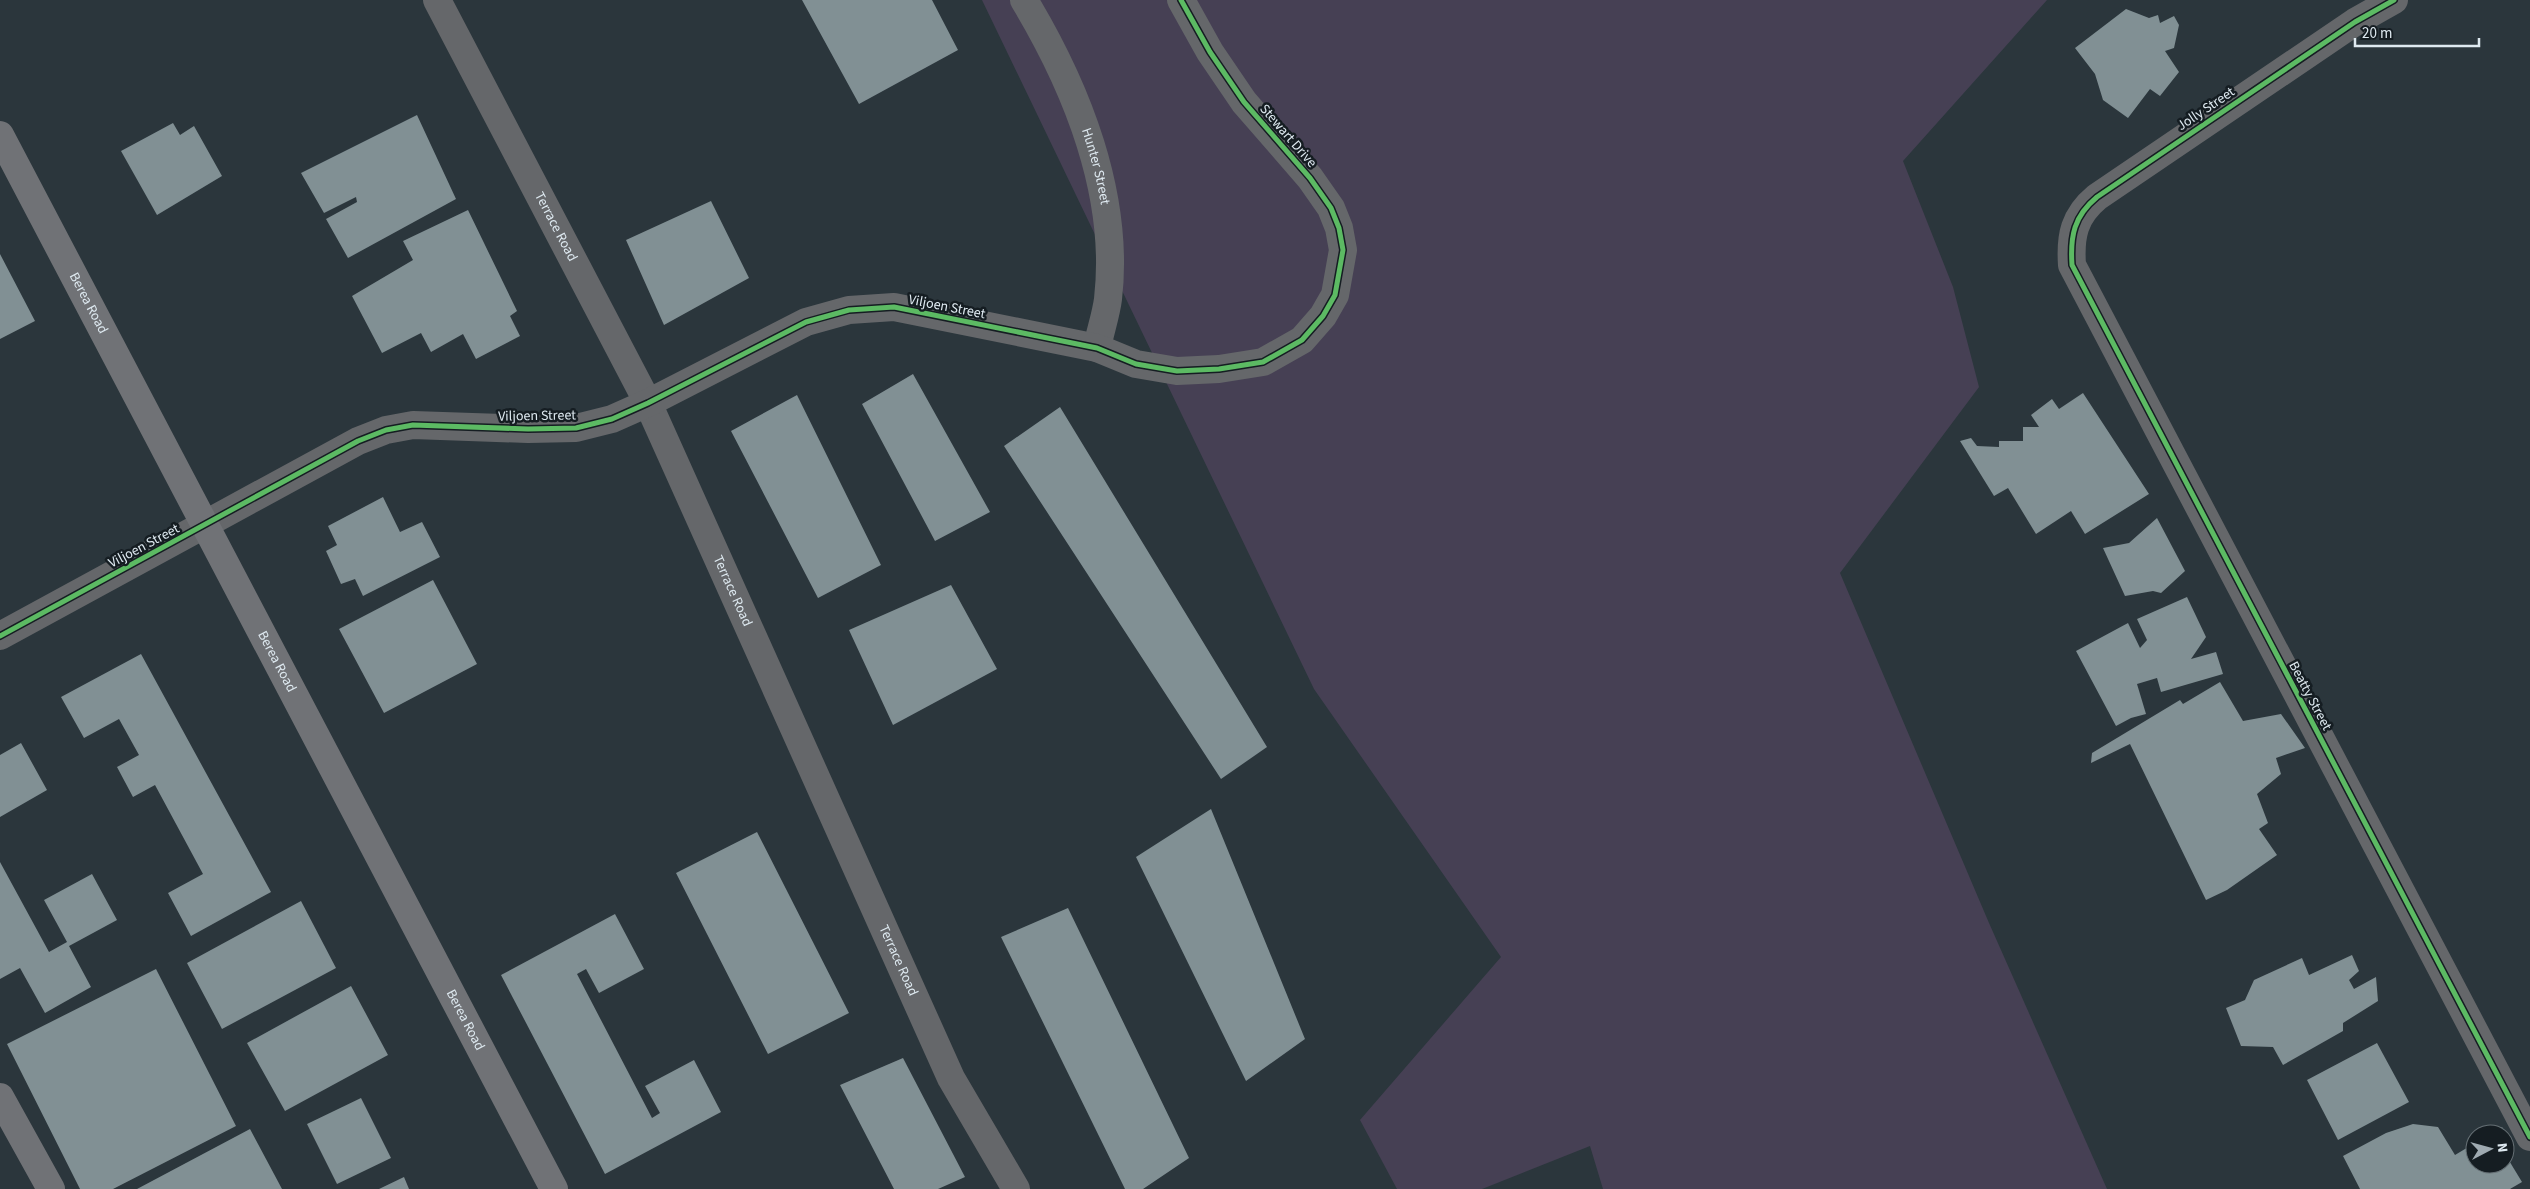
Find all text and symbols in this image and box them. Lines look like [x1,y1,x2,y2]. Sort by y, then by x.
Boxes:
scale bar [2355,15,2479,47]
text: 20 m [2362,23,2392,44]
street label: Jolly Street [2173,82,2239,136]
street label: Stewart Drive [1255,100,1321,172]
street label: Hunter Street [1076,125,1115,207]
street label: Terrace Road [529,189,582,265]
street label: Berea Road [64,269,113,337]
street label: Viljoen Street [907,290,987,324]
street label: Viljoen Street [498,405,576,427]
street label: Viljoen Street [105,519,183,573]
street label: Terrace Road [708,552,757,630]
street label: Berea Road [252,628,301,696]
street label: Beatty Street [2283,658,2337,734]
street label: Terrace Road [874,922,923,999]
street label: Berea Road [441,986,490,1054]
north arrow [2465,1124,2515,1174]
text: N [2492,1142,2512,1153]

